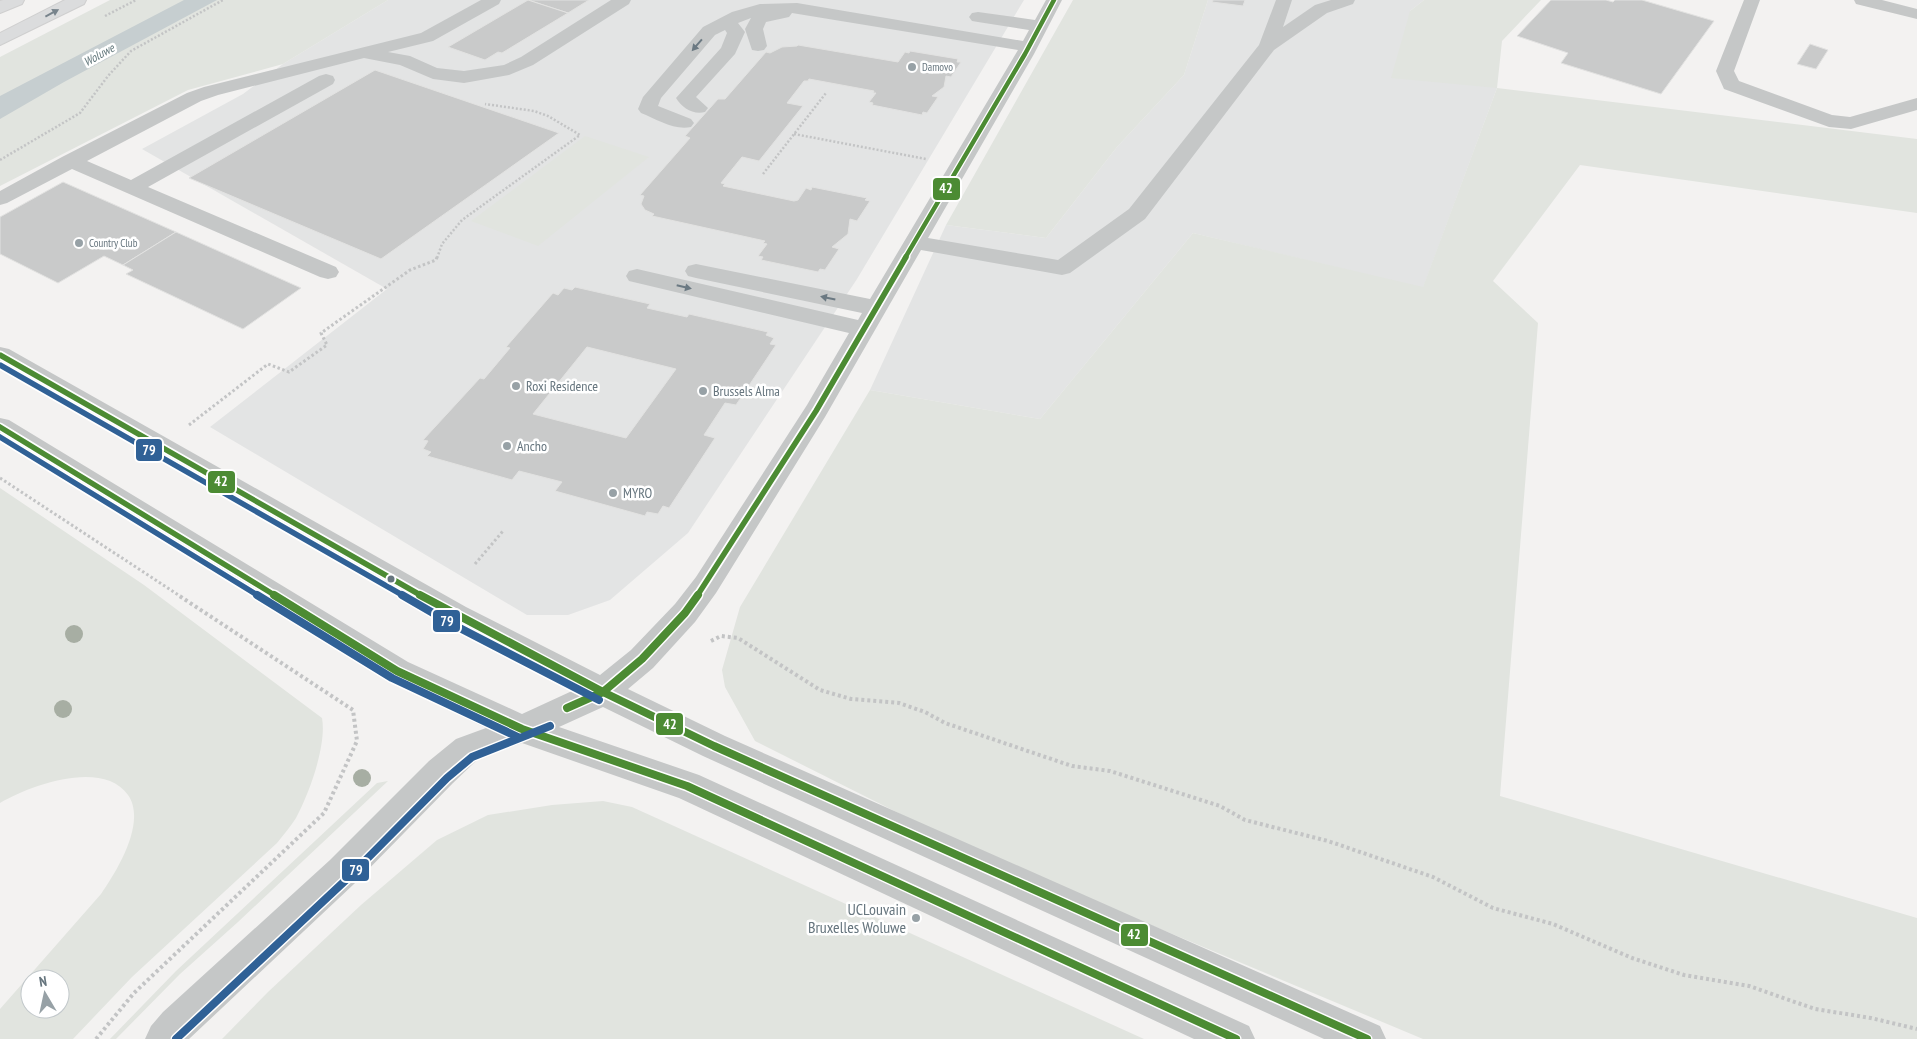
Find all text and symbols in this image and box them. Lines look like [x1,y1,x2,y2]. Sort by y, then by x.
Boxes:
one-way arrow [45,9,59,17]
one-way arrow [692,38,703,51]
water label: Woluwe [81,40,118,69]
place label: Damovo [922,60,953,74]
marker: Damovo [906,61,918,73]
line badge: 42 [932,177,961,201]
text: 42 [939,179,953,197]
place label: Country Club [89,236,138,250]
marker: Country Club [73,237,85,249]
one-way arrow [677,283,692,291]
one-way arrow [820,294,836,302]
place label: Roxi Residence [526,377,598,395]
marker: Roxi Residence [510,380,522,392]
place label: Brussels Alma [713,382,780,400]
marker: Brussels Alma [697,385,709,397]
place label: Ancho [517,437,547,455]
line badge: 79 [135,438,163,462]
marker: Ancho [501,440,513,452]
text: 79 [142,441,156,459]
line badge: 42 [207,470,236,494]
text: 42 [214,472,228,490]
place label: MYRO [623,484,653,502]
marker: MYRO [607,487,619,499]
unlabelled marker [386,574,396,584]
line badge: 79 [432,609,461,633]
text: 79 [440,612,454,630]
line badge: 42 [655,712,684,736]
text: 42 [663,715,677,733]
line badge: 79 [341,858,370,882]
text: 79 [349,861,363,879]
place label: UCLouvain Bruxelles Woluwe [808,899,906,937]
marker: UCLouvain Bruxelles Woluwe [910,912,922,924]
line badge: 42 [1120,923,1149,947]
text: 42 [1127,925,1141,943]
north arrow [20,969,70,1019]
text: N [38,972,48,991]

